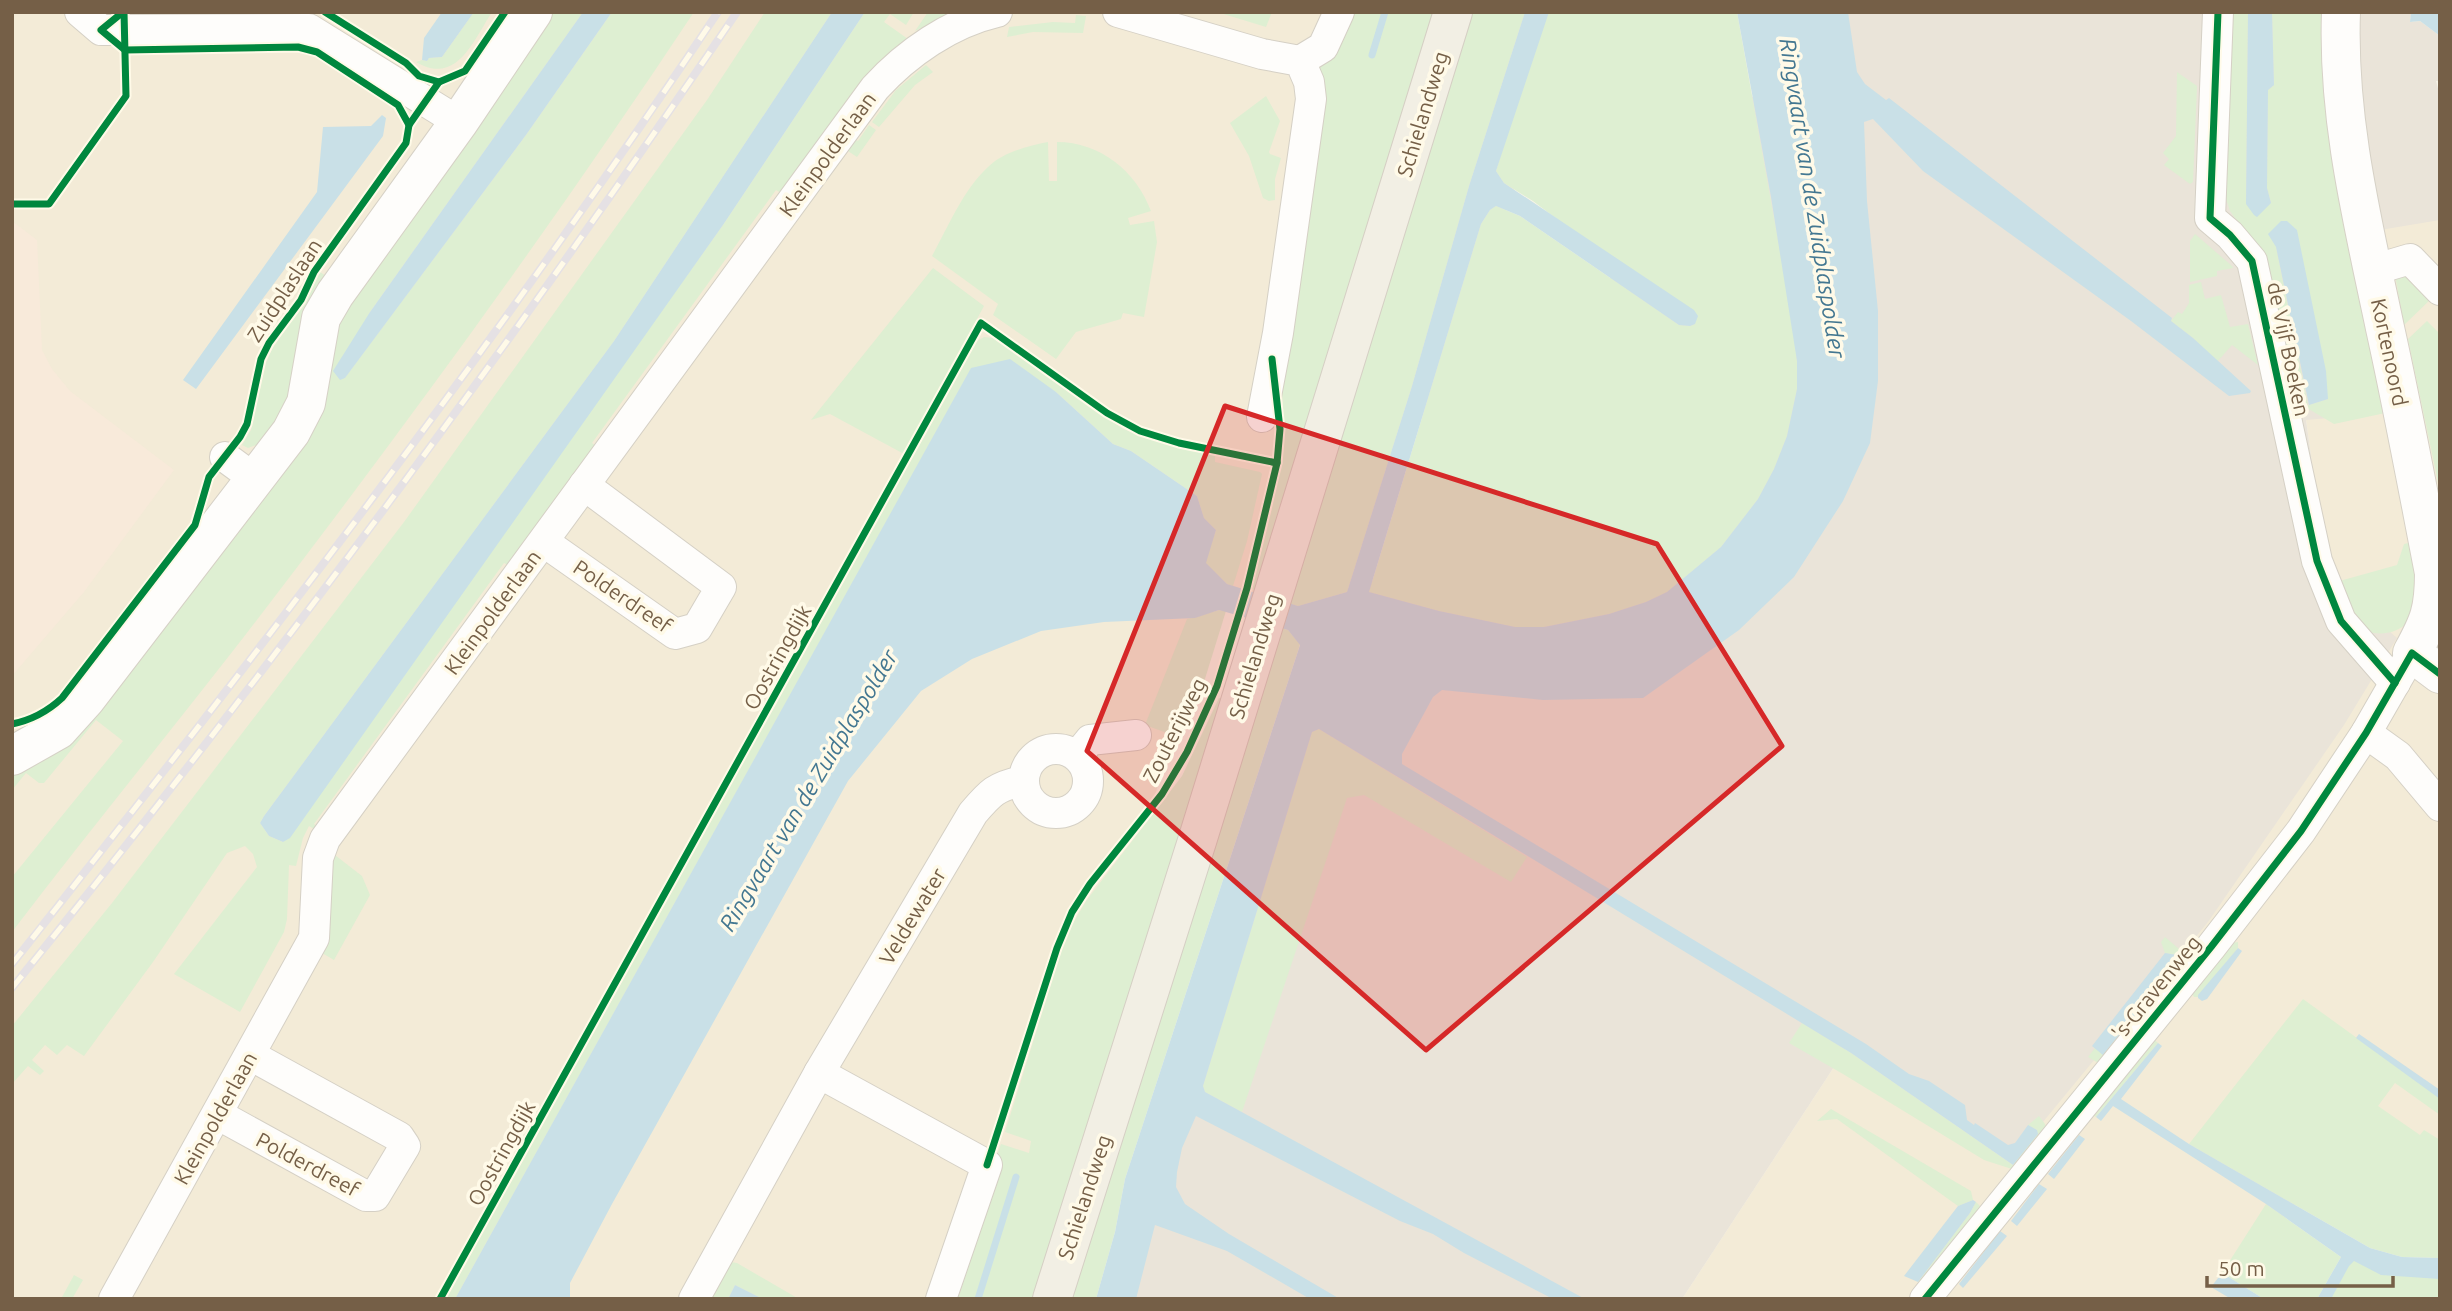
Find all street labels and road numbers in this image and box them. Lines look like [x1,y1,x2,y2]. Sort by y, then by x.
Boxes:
street label: Schielandweg [1392,48,1452,180]
street label: Kleinpolderlaan [774,87,880,221]
street label: Zuidplaslaan [242,234,326,346]
street label: de Vijf Boeken [2263,280,2315,418]
street label: Kortenoord [2367,296,2413,408]
street label: Kleinpolderlaan [439,545,545,679]
street label: Polderdreef [569,554,678,638]
street label: Schielandweg [1224,590,1284,722]
street label: Oostringdijk [738,600,816,714]
street label: Zouterijweg [1137,674,1211,786]
street label: Veldewater [874,863,950,969]
street label: 's-Gravenweg [2107,930,2205,1044]
street label: Kleinpolderlaan [169,1047,261,1189]
street label: Oostringdijk [462,1096,540,1210]
street label: Polderdreef [252,1127,365,1202]
street label: Schielandweg [1052,1131,1116,1263]

